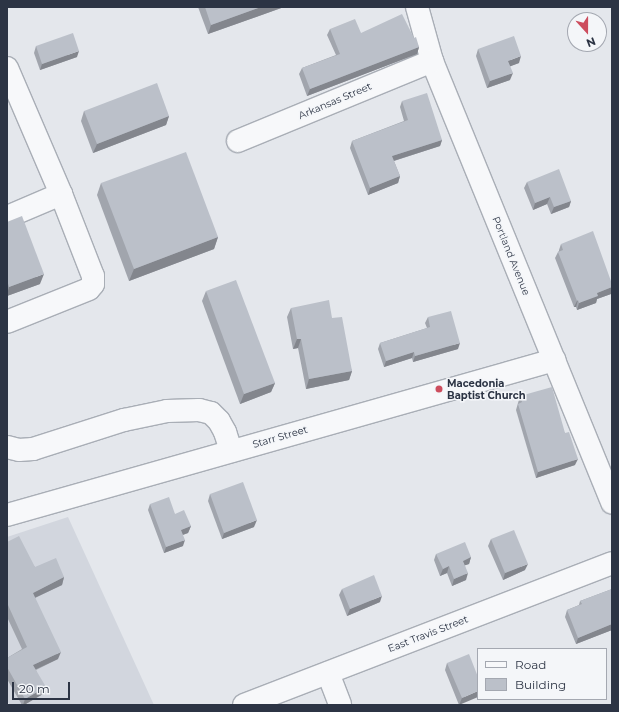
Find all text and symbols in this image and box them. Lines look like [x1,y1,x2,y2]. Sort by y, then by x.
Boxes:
north arrow [567,12,607,52]
text: N [584,34,598,50]
street label: Arkansas Street [297,80,373,122]
street label: Portland Avenue [490,215,532,297]
place label: Macedonia Baptist Church [447,377,526,400]
marker: Macedonia Baptist Church [434,384,444,394]
street label: Starr Street [251,423,309,451]
street label: East Travis Street [386,613,470,655]
legend [477,648,607,700]
text: Road [515,657,546,672]
scale bar [14,674,72,700]
text: Building [515,677,566,692]
text: 20 m [19,681,50,696]

